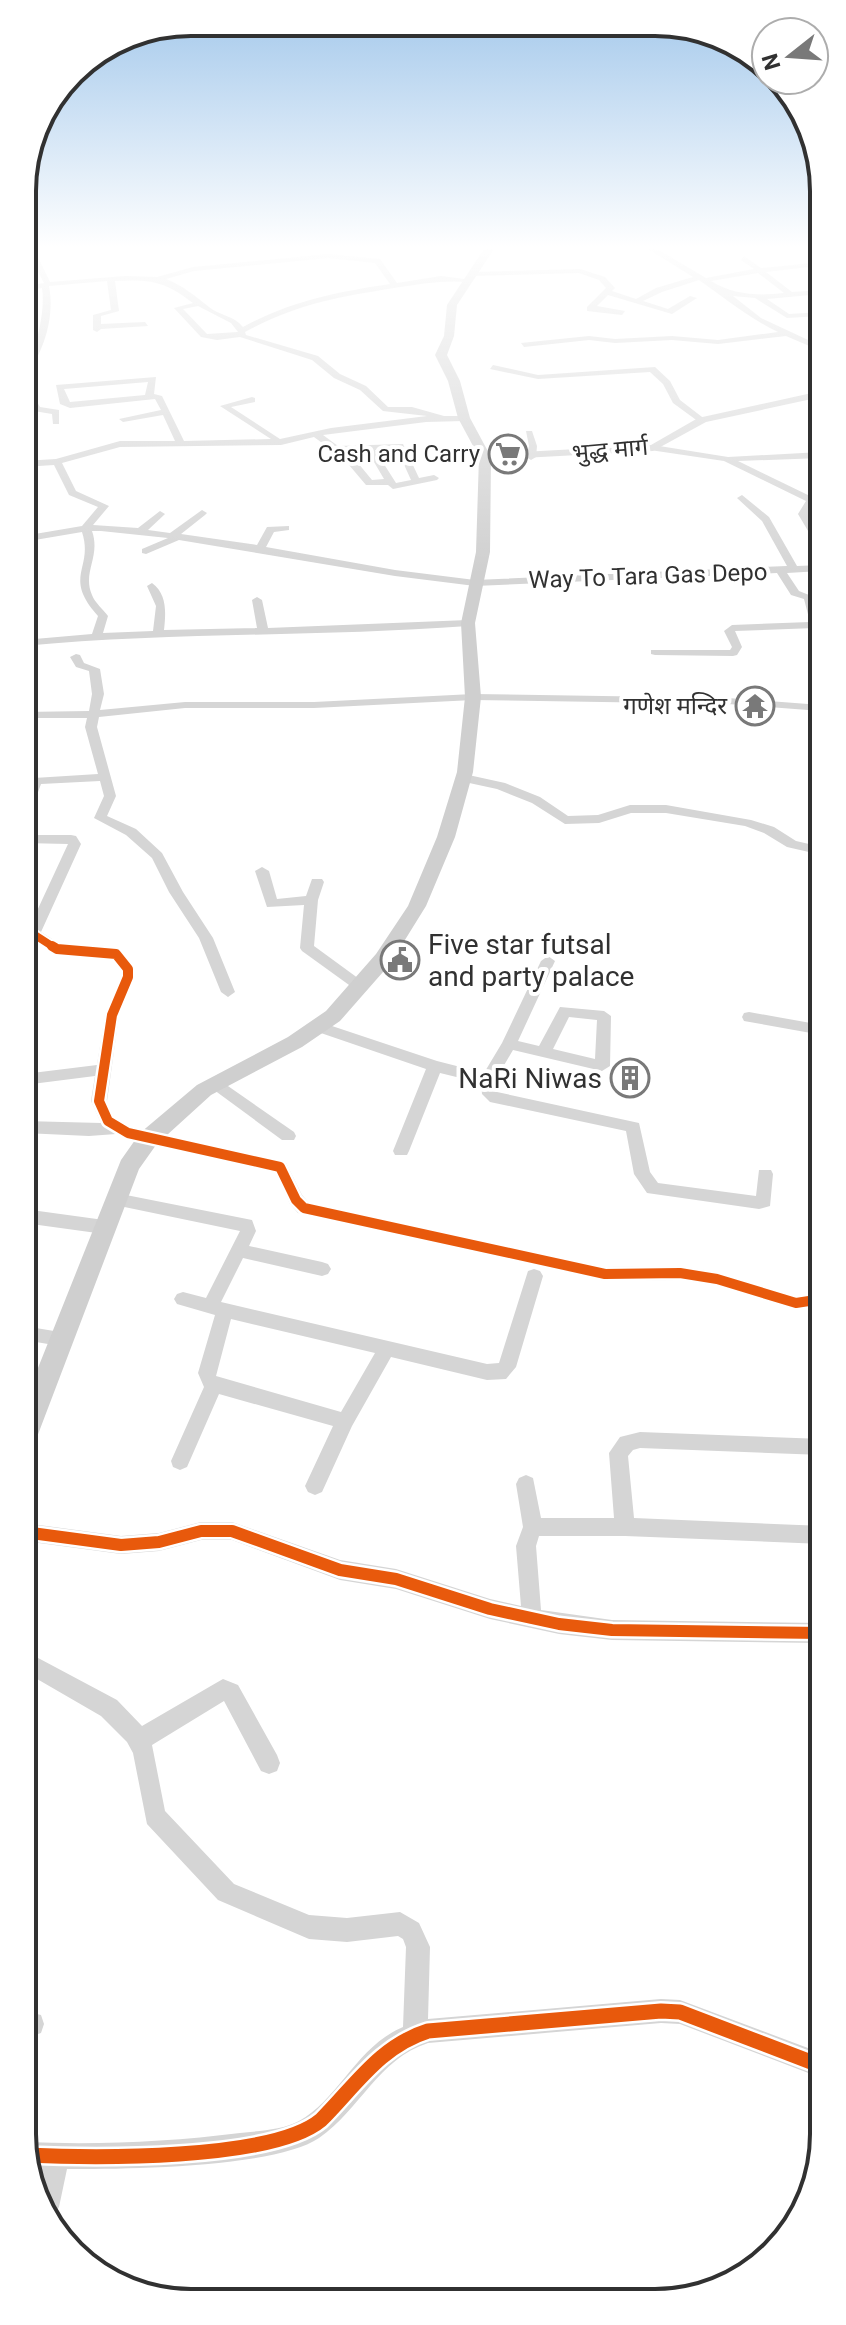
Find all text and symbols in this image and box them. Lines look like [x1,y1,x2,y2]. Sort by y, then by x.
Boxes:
north arrow [750,16,830,96]
text: N [757,51,786,73]
supermarket icon: Cash and Carry [487,433,529,475]
street label: भुद्ध मार्ग [571,433,650,468]
place label: Cash and Carry [317,440,481,468]
street label: Way To Tara Gas Depo [528,558,768,594]
temple icon: गणेश मन्दिर [734,685,776,727]
place label: गणेश मन्दिर [623,692,728,720]
place label: Five star futsal and party palace [428,928,634,993]
public building icon: Five star futsal and party palace [379,939,421,981]
building icon: NaRi Niwas [609,1057,651,1099]
place label: NaRi Niwas [458,1062,602,1095]

